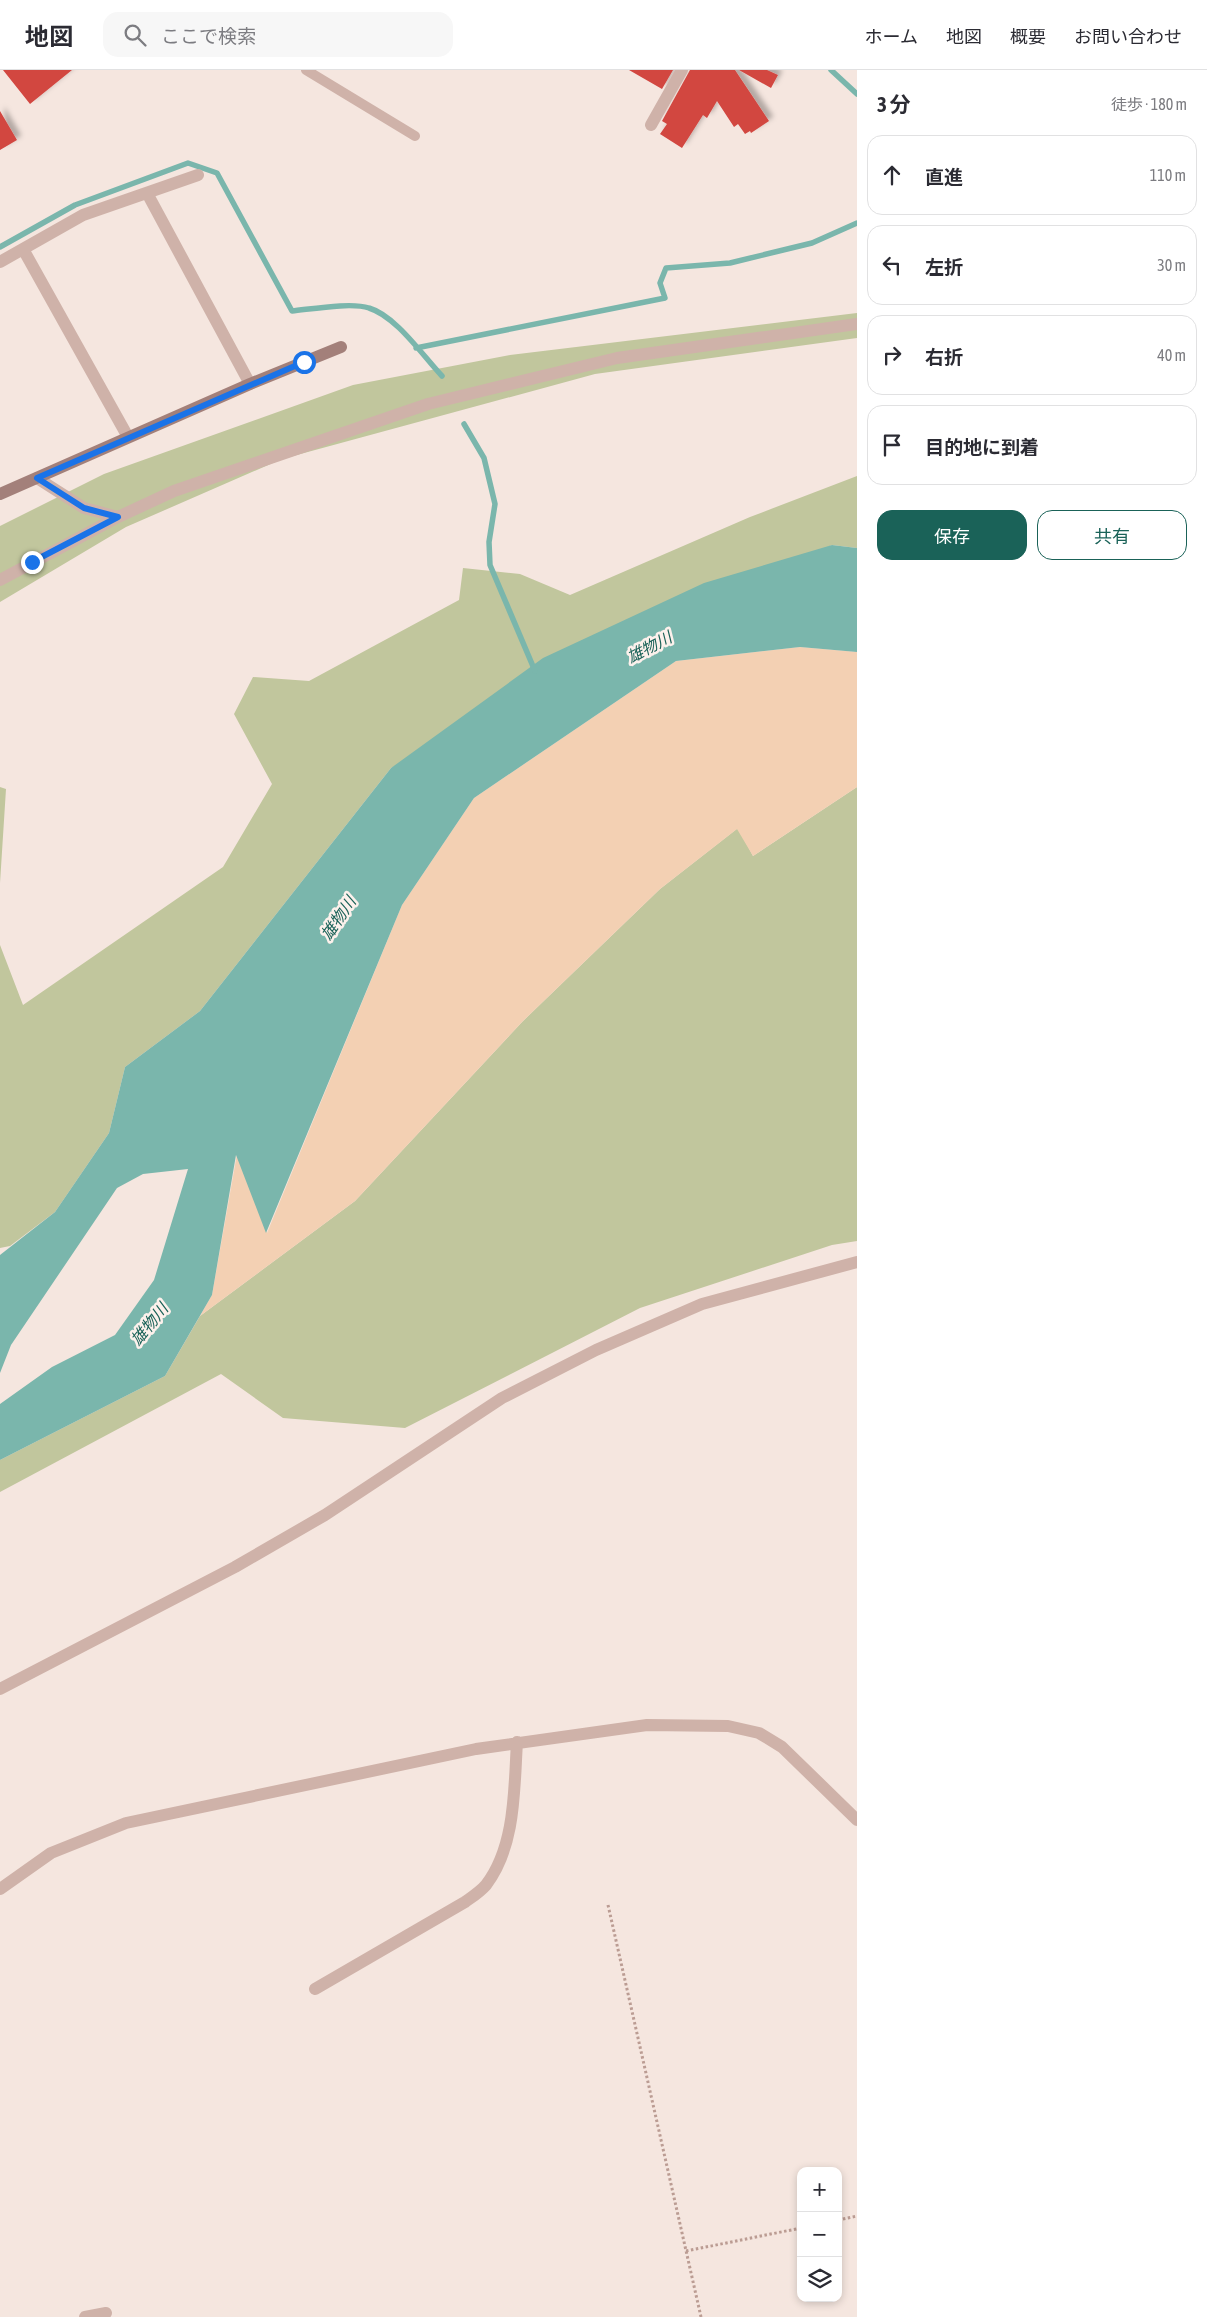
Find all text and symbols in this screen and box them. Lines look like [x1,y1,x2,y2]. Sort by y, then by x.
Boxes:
search box [103,12,453,57]
icon: search [121,21,149,49]
text: 地図 [25,23,73,50]
text: ここで検索 [161,25,256,47]
text: ホーム [865,26,918,47]
text: 地図 [946,26,982,47]
text: 概要 [1010,26,1046,47]
text: お問い合わせ [1074,26,1182,47]
text: 3 分 [877,92,911,116]
text: 徒歩 · 180 m [1111,95,1187,113]
icon: ahead [878,161,906,189]
text: 直進 [925,166,963,188]
text: 110 m [1150,166,1186,184]
icon: left [878,251,906,279]
text: 左折 [925,256,963,278]
text: 30 m [1157,256,1186,274]
icon: right [878,341,906,369]
text: 右折 [925,346,963,368]
text: 40 m [1157,346,1186,364]
route start [293,351,316,374]
icon: arrive [878,431,906,459]
text: 目的地に到着 [925,436,1039,458]
button: 保存 [877,510,1027,560]
button: 共有 [1037,510,1187,560]
route end [21,551,44,574]
water label: 雄物川 [624,627,676,666]
water label: 雄物川 [317,891,360,943]
water label: 雄物川 [127,1298,172,1348]
map controls [797,2167,842,2302]
button: + [797,2167,842,2212]
button: − [797,2212,842,2257]
button: layers [797,2257,842,2302]

